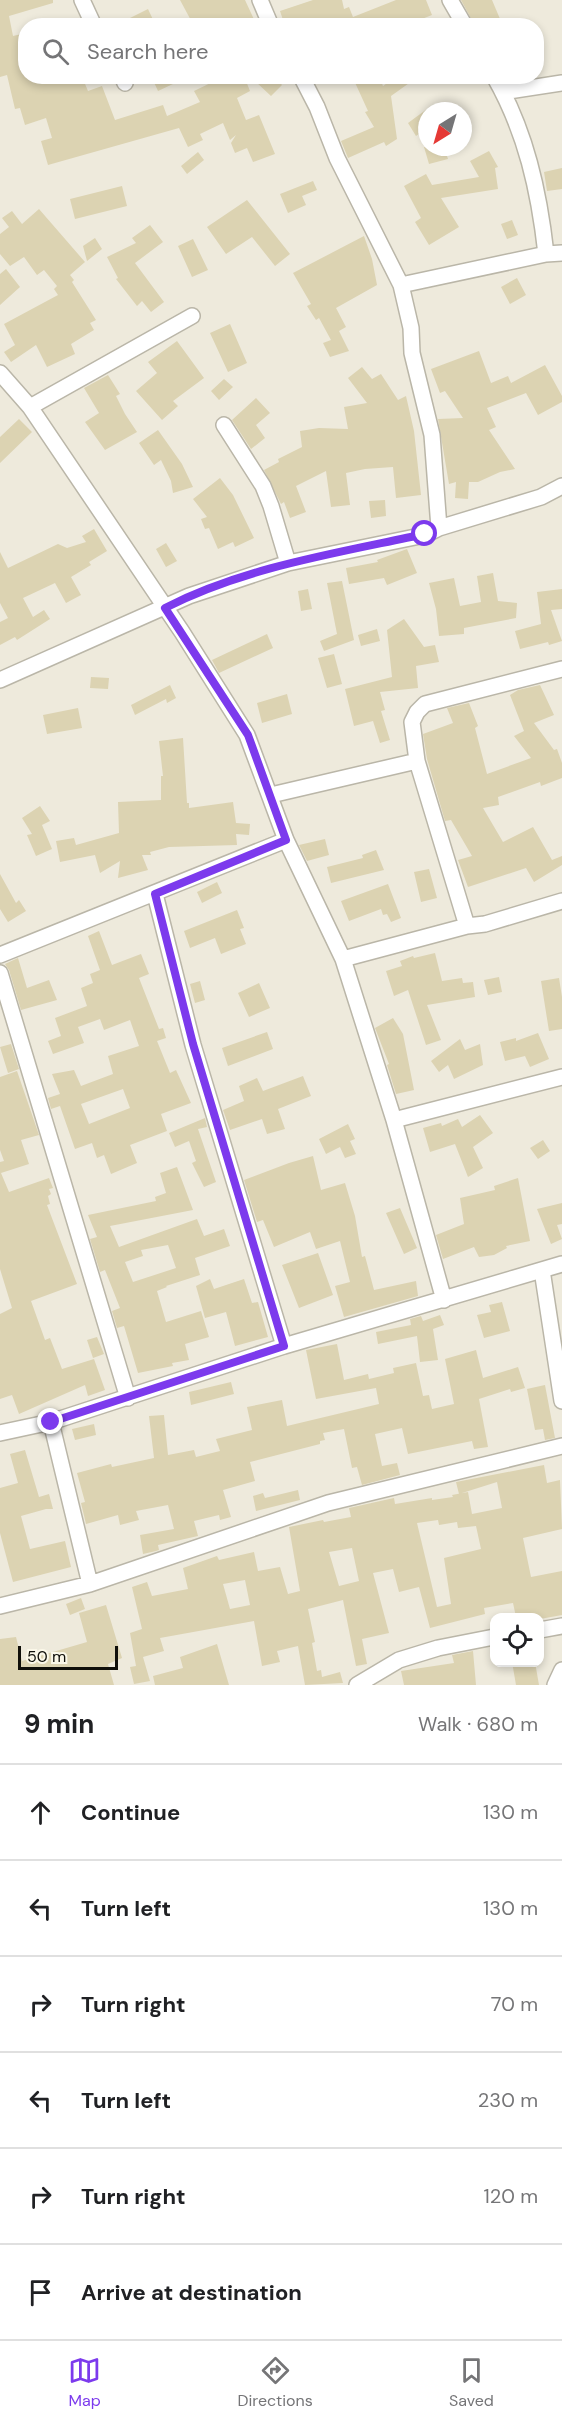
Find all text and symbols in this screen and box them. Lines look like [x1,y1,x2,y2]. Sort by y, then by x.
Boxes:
search box [18,18,544,84]
icon: search [39,35,72,68]
text: Search here [87,37,208,66]
north arrow [418,102,472,156]
route start [411,520,437,546]
route end [37,1408,63,1434]
map controls [490,1613,544,1667]
button: locate [490,1613,544,1667]
scale bar [18,1643,118,1670]
text: 50 m [27,1646,66,1667]
text: 9 min [24,1707,94,1741]
text: Walk · 680 m [418,1711,538,1737]
icon: ahead [24,1796,57,1829]
text: Continue [81,1798,180,1827]
text: 130 m [483,1799,538,1825]
icon: left [24,1892,57,1925]
text: Turn left [81,1894,171,1923]
text: 130 m [483,1895,538,1921]
icon: right [24,1988,57,2021]
text: Turn right [81,1990,186,2019]
text: 70 m [491,1991,538,2017]
icon: left [24,2084,57,2117]
text: Turn left [81,2086,171,2115]
text: 230 m [478,2087,538,2113]
icon: right [24,2180,57,2213]
text: Turn right [81,2182,186,2211]
text: 120 m [484,2183,538,2209]
icon: arrive [24,2276,57,2309]
text: Arrive at destination [81,2278,302,2307]
tab: Map [68,2354,101,2411]
tab: Directions [237,2354,313,2411]
tab: Saved [449,2354,494,2411]

